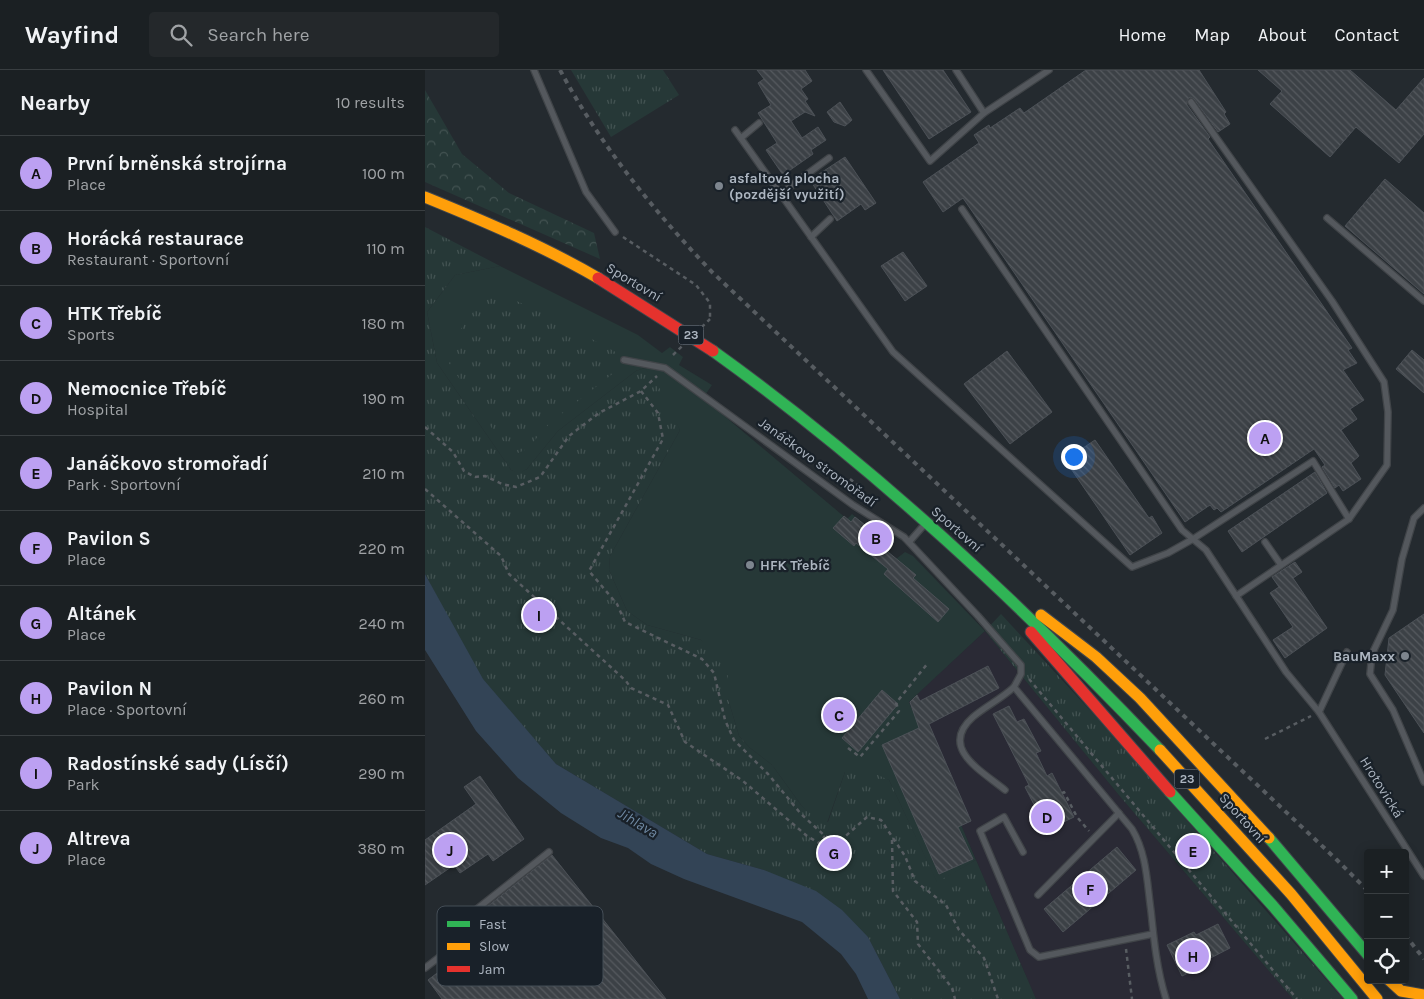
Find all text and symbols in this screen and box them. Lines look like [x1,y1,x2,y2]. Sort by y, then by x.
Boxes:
search box [149,12,499,57]
text: Wayfind [25,21,119,49]
icon: search [167,21,195,49]
text: Search here [207,24,309,46]
text: Home [1118,24,1166,46]
text: Map [1194,24,1230,46]
text: About [1258,24,1307,46]
text: Contact [1335,24,1399,46]
text: Nearby [20,91,90,115]
text: 10 results [335,93,405,112]
text: První brněnská strojírna [67,153,287,175]
text: A [31,164,41,183]
text: 100 m [362,164,405,183]
place label: asfaltová plocha (pozdější využití) [729,170,845,203]
text: Place [67,175,106,194]
marker: asfaltová plocha (pozdější využití) [713,180,725,192]
text: Horácká restaurace [67,228,244,250]
text: B [31,239,41,258]
text: 110 m [366,239,405,258]
text: Restaurant · Sportovní [67,250,229,269]
street label: Sportovní [603,259,665,306]
text: HTK Třebíč [67,303,162,325]
text: C [31,314,41,333]
text: 180 m [362,314,405,333]
text: Sports [67,325,115,344]
road number: 23 [679,326,703,344]
text: Nemocnice Třebíč [67,378,227,400]
text: D [31,389,41,408]
text: 190 m [362,389,405,408]
text: Hospital [67,400,128,419]
street label: Janáčkovo stromořadí [755,414,881,511]
pin: A [1249,419,1281,457]
your location [1061,444,1087,470]
text: Janáčkovo stromořadí [67,453,268,475]
text: E [31,464,41,483]
text: 210 m [362,464,405,483]
text: Park · Sportovní [67,475,181,494]
street label: Sportovní [928,503,986,557]
pin: B [860,519,892,557]
text: Pavilon S [67,528,151,550]
text: F [32,539,40,558]
text: 220 m [358,539,405,558]
text: Place [67,550,106,569]
place label: HFK Třebíč [760,557,830,574]
marker: HFK Třebíč [744,559,756,571]
pin: I [523,596,555,634]
text: Altánek [67,603,136,625]
text: G [31,614,41,633]
text: 240 m [359,614,405,633]
text: Place [67,625,106,644]
place label: BauMaxx [1333,648,1395,665]
marker: BauMaxx [1399,650,1411,662]
text: Pavilon N [67,678,152,700]
text: H [30,689,42,708]
text: 260 m [358,689,405,708]
pin: C [823,696,855,734]
text: Place · Sportovní [67,700,187,719]
text: Radostínské sady (Lísčí) [67,753,289,775]
street label: Hrotovická [1356,753,1407,821]
text: I [34,764,38,783]
text: 290 m [358,764,405,783]
road number: 23 [1175,770,1199,789]
text: Park [67,775,99,794]
street label: Sportovní [1216,790,1270,848]
pin: D [1031,798,1063,836]
water label: Jihlava [615,804,661,842]
text: Altreva [67,828,131,850]
pin: J [434,831,466,869]
pin: E [1177,832,1209,870]
pin: G [818,834,850,872]
text: J [32,839,40,858]
text: 380 m [357,839,405,858]
map controls [1364,849,1409,984]
button: + [1364,849,1409,894]
text: Place [67,850,106,869]
pin: F [1074,870,1106,908]
button: − [1364,894,1409,939]
legend [437,906,603,986]
text: Fast [479,916,506,933]
pin: H [1177,937,1209,975]
text: Slow [479,938,509,955]
button: locate [1364,939,1409,984]
text: Jam [479,961,505,978]

